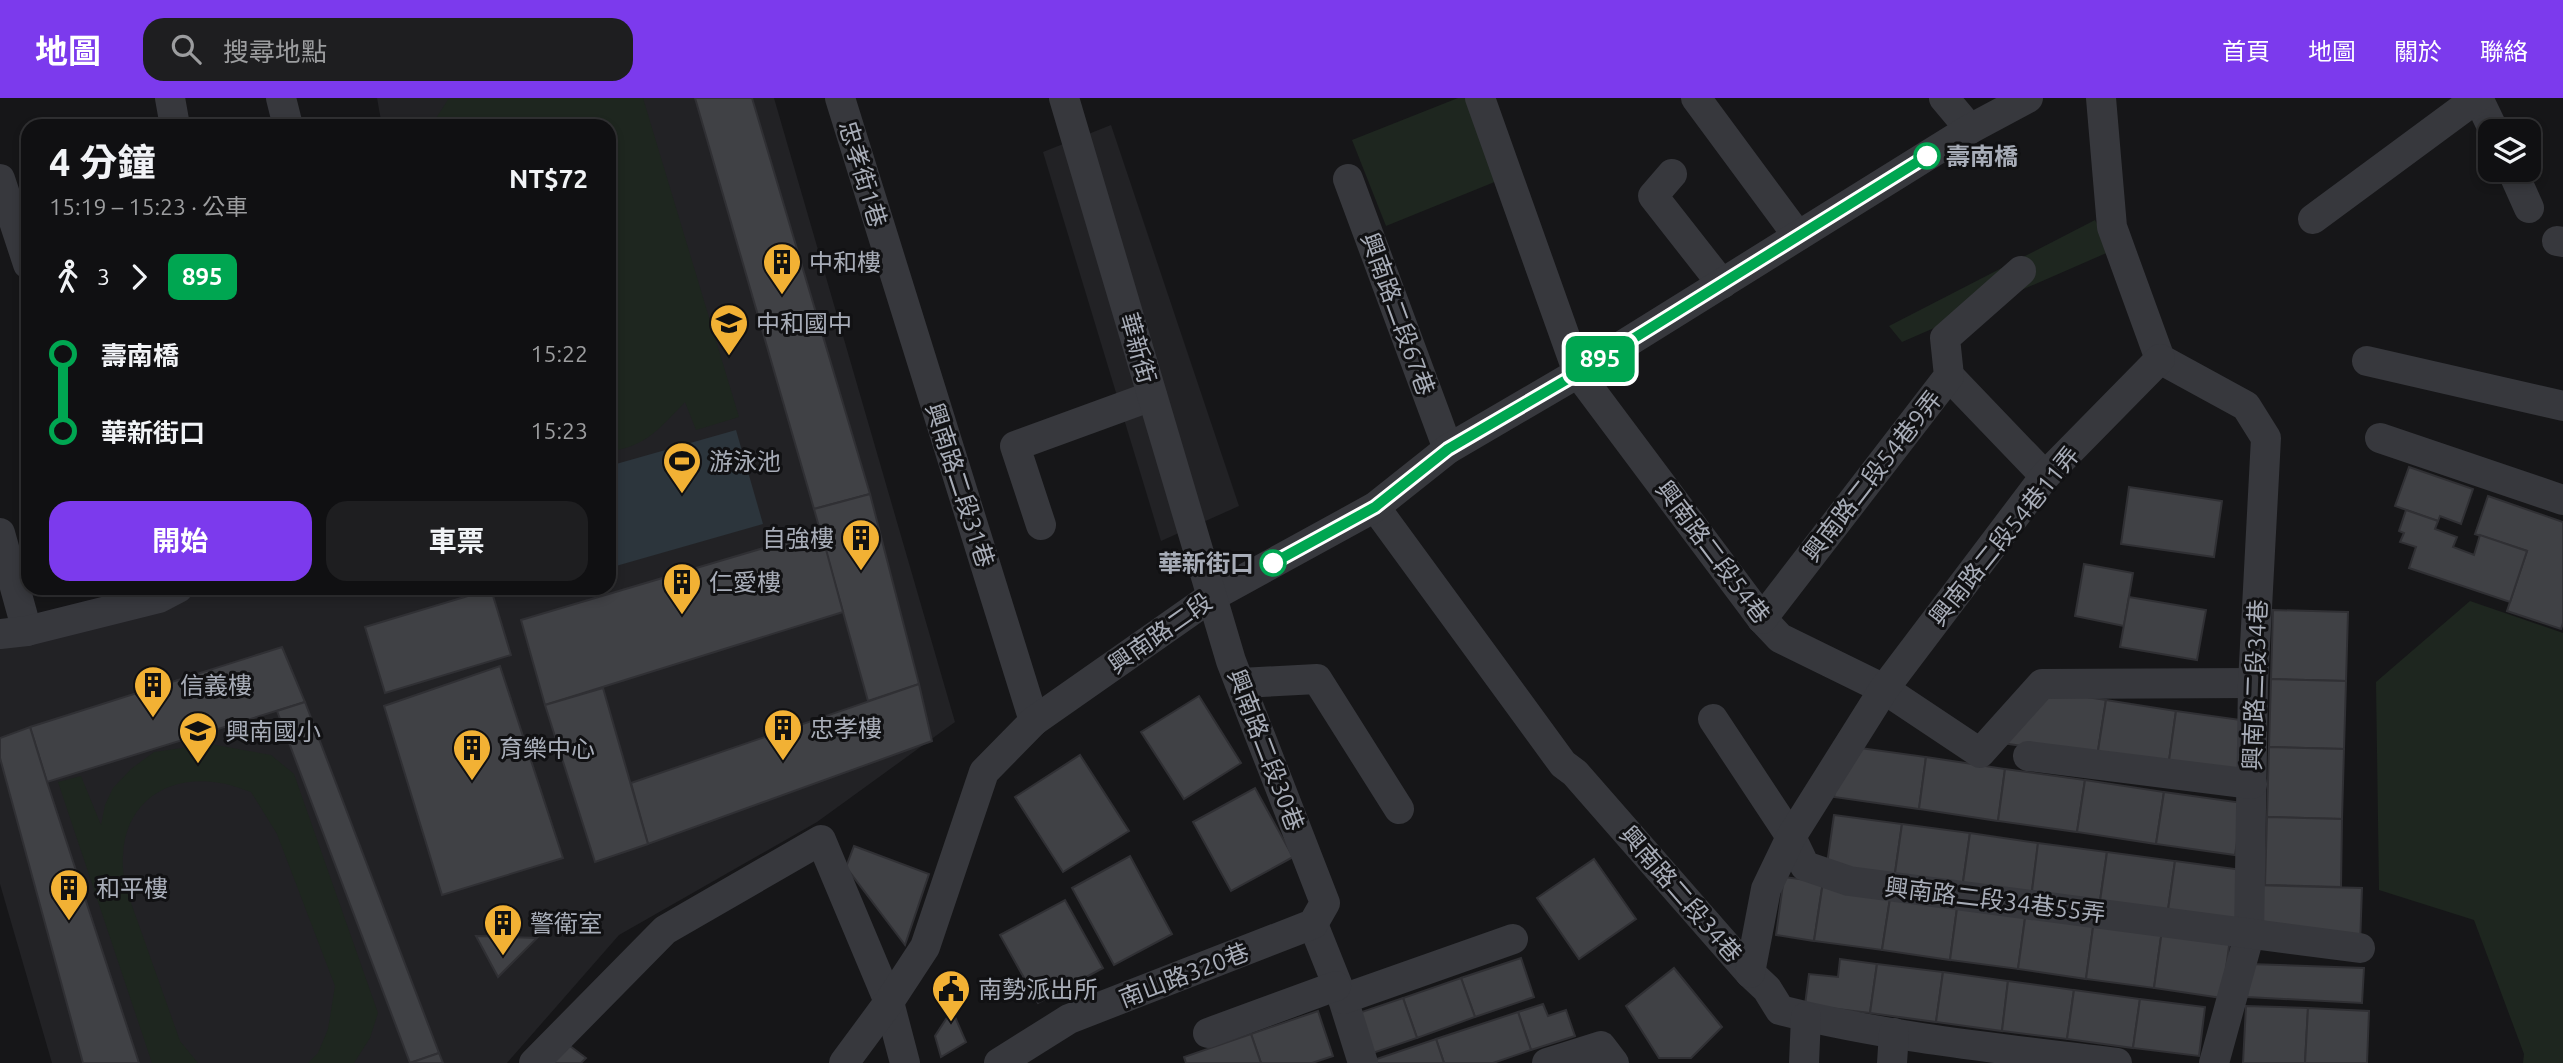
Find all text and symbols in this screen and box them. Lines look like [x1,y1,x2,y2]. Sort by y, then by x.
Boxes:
search box [143,18,633,81]
icon: search [167,30,205,68]
text: 地圖 [35,32,101,69]
text: 搜尋地點 [223,37,327,66]
text: 首頁 [2222,38,2270,65]
text: 地圖 [2308,38,2356,65]
text: 關於 [2394,38,2442,65]
text: 聯絡 [2480,38,2528,65]
street label: 忠孝街1巷 [834,118,892,230]
map controls [2478,119,2541,182]
button: layers [2478,119,2541,182]
text: 4 分鐘 [49,141,155,183]
marker: 壽南橋 [1914,143,1940,169]
place label: 壽南橋 [1946,143,2018,170]
text: NT$72 [509,164,588,193]
text: 15:19 – 15:23 · 公車 [49,194,248,219]
street label: 興南路二段67巷 [1356,229,1440,399]
building icon: 中和樓 [761,241,803,296]
place label: 中和樓 [809,249,881,276]
icon: walk [49,258,87,296]
icon: forward [120,258,158,296]
text: 895 [182,263,223,290]
text: 3 [97,264,110,289]
school or university icon: 中和國中 [708,302,750,357]
place label: 中和國中 [756,310,852,337]
street label: 華新街 [1115,310,1161,386]
line badge: 895 [1560,336,1640,382]
text: 壽南橋 [101,341,179,370]
text: 15:22 [530,341,588,366]
text: 895 [1580,345,1620,372]
street label: 興南路二段54巷9弄 [1797,385,1947,567]
street label: 興南路二段31巷 [921,399,999,571]
text: 華新街口 [101,418,205,447]
text: 15:23 [530,418,588,443]
sports icon: 游泳池 [661,440,703,495]
street label: 興南路二段54巷11弄 [1924,441,2084,631]
place label: 游泳池 [709,448,781,475]
street label: 興南路二段54巷 [1651,476,1775,628]
button: 開始 [49,501,312,581]
button: 車票 [326,501,588,581]
building icon: 自強樓 [840,517,882,572]
place label: 自強樓 [762,525,834,552]
place label: 華新街口 [1158,550,1254,577]
marker: 華新街口 [1260,550,1286,576]
building icon: 仁愛樓 [661,561,703,616]
place label: 仁愛樓 [709,569,781,596]
street label: 興南路二段 [1103,588,1217,678]
street label: 興南路二段34巷 [2239,599,2271,771]
building icon: 信義樓 [132,664,174,719]
street label: 興南路二段30巷 [1223,665,1309,835]
place label: 信義樓 [180,672,252,699]
building icon: 忠孝樓 [762,707,804,762]
school or university icon: 興南國小 [177,710,219,765]
place label: 忠孝樓 [810,715,882,742]
place label: 興南國小 [225,718,321,745]
building icon: 育樂中心 [451,727,493,782]
place label: 育樂中心 [499,735,595,762]
street label: 興南路二段34巷 [1615,821,1747,967]
building icon: 和平樓 [48,867,90,922]
street label: 興南路二段34巷55弄 [1883,873,2107,927]
place label: 和平樓 [96,875,168,902]
building icon: 警衛室 [482,902,524,957]
place label: 警衛室 [530,910,602,937]
street label: 南山路320巷 [1115,938,1253,1012]
public building icon: 南勢派出所 [930,968,972,1023]
place label: 南勢派出所 [978,976,1098,1003]

